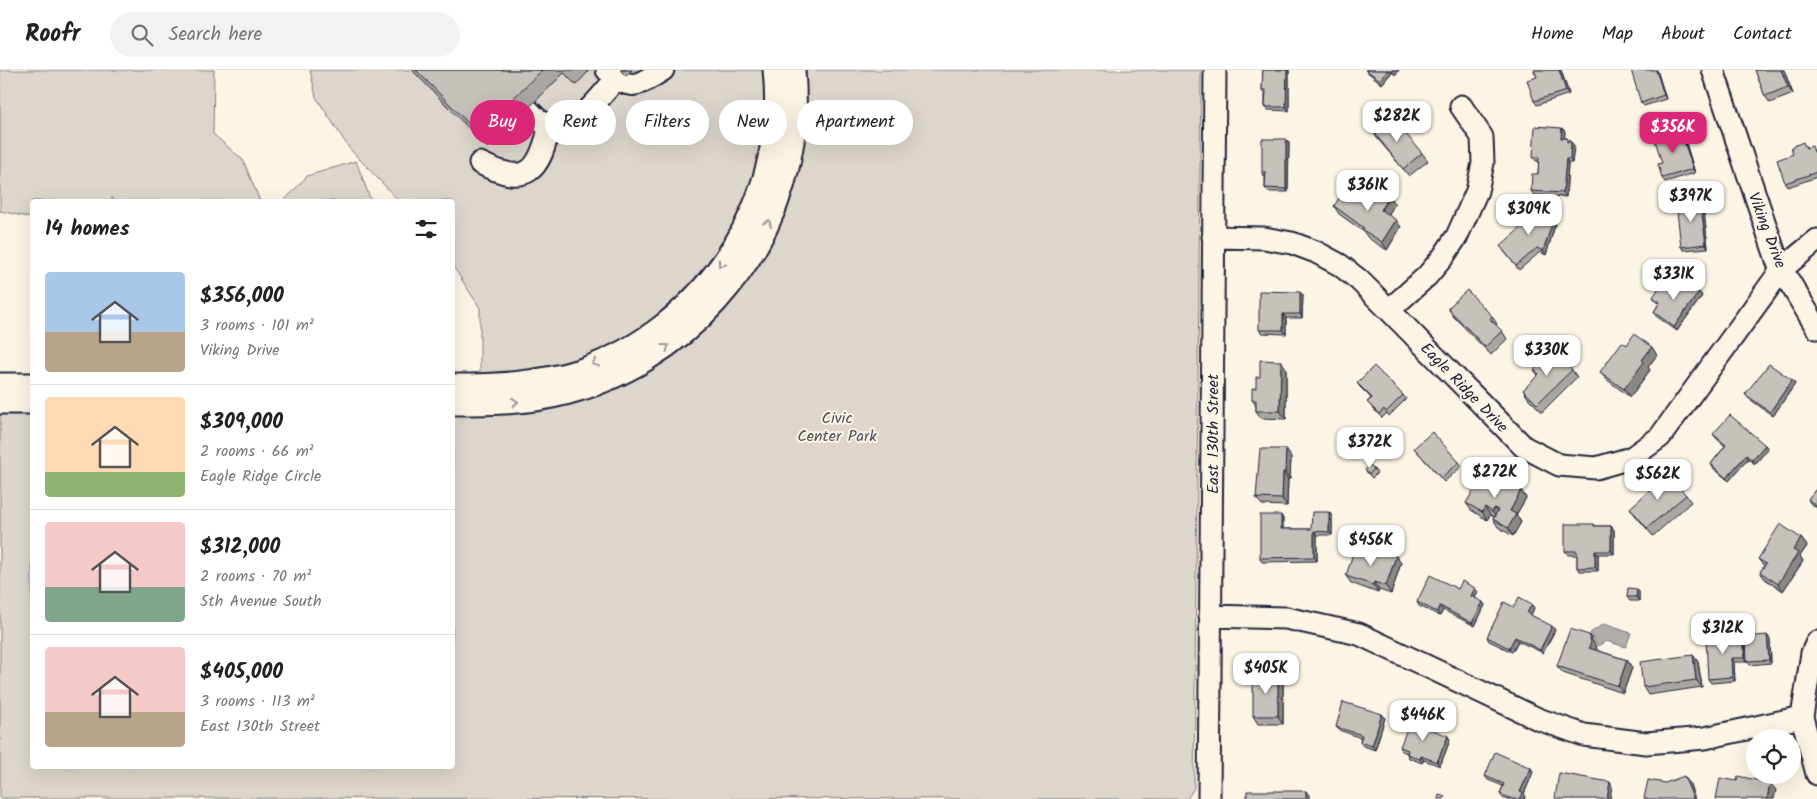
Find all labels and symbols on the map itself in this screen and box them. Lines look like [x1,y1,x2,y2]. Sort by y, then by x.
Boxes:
pin: $282K [1362,100,1432,143]
pin: $356K [1638,112,1708,154]
pin: $361K [1333,170,1403,212]
pin: $397K [1656,180,1726,223]
street label: Viking Drive [1741,189,1793,272]
pin: $309K [1494,194,1564,236]
one-way arrow [762,219,772,228]
one-way arrow [718,258,727,268]
pin: $331K [1639,258,1709,301]
pin: $330K [1512,334,1582,377]
street label: Eagle Ridge Drive [1414,337,1514,439]
one-way arrow [660,345,669,353]
one-way arrow [592,358,600,368]
street label: East 130th Street [1201,373,1226,494]
one-way arrow [512,397,520,408]
park label: Civic Center Park [797,406,877,449]
pin: $372K [1335,426,1405,469]
pin: $272K [1460,456,1530,499]
pin: $562K [1623,458,1693,501]
pin: $456K [1336,524,1406,567]
pin: $312K [1688,612,1758,655]
pin: $405K [1231,652,1301,695]
pin: $446K [1388,700,1458,742]

